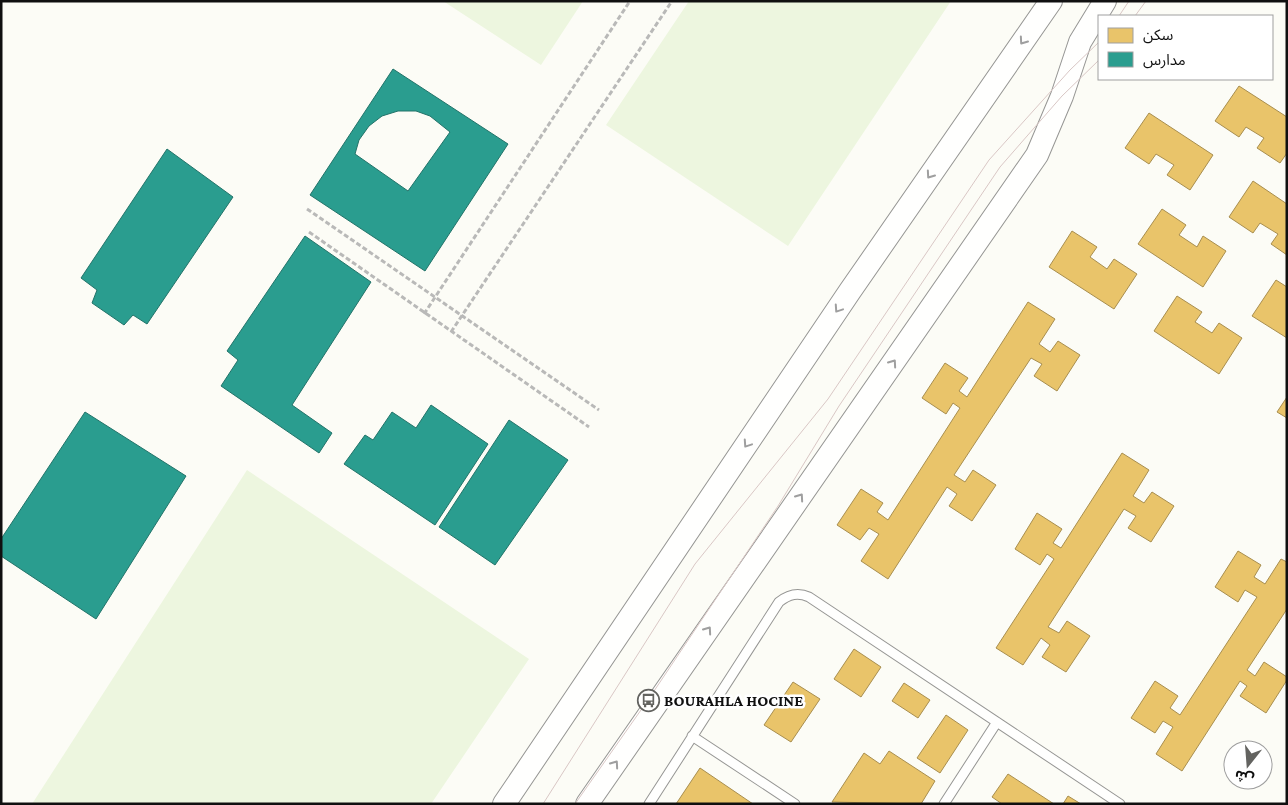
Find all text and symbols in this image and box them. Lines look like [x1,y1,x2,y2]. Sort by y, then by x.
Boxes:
legend [1098,15,1273,80]
text: سكن [1143,27,1174,44]
one-way arrow [1020,35,1029,45]
text: مدارس [1143,52,1186,69]
one-way arrow [927,169,936,179]
one-way arrow [835,303,844,313]
one-way arrow [887,359,896,369]
one-way arrow [744,438,753,447]
one-way arrow [794,493,803,502]
one-way arrow [702,626,711,636]
bus stop icon: BOURAHLA HOCINE [636,688,660,712]
place label: BOURAHLA HOCINE [664,692,803,709]
north arrow [1223,740,1273,790]
one-way arrow [609,760,618,770]
text: ش [1233,767,1256,788]

